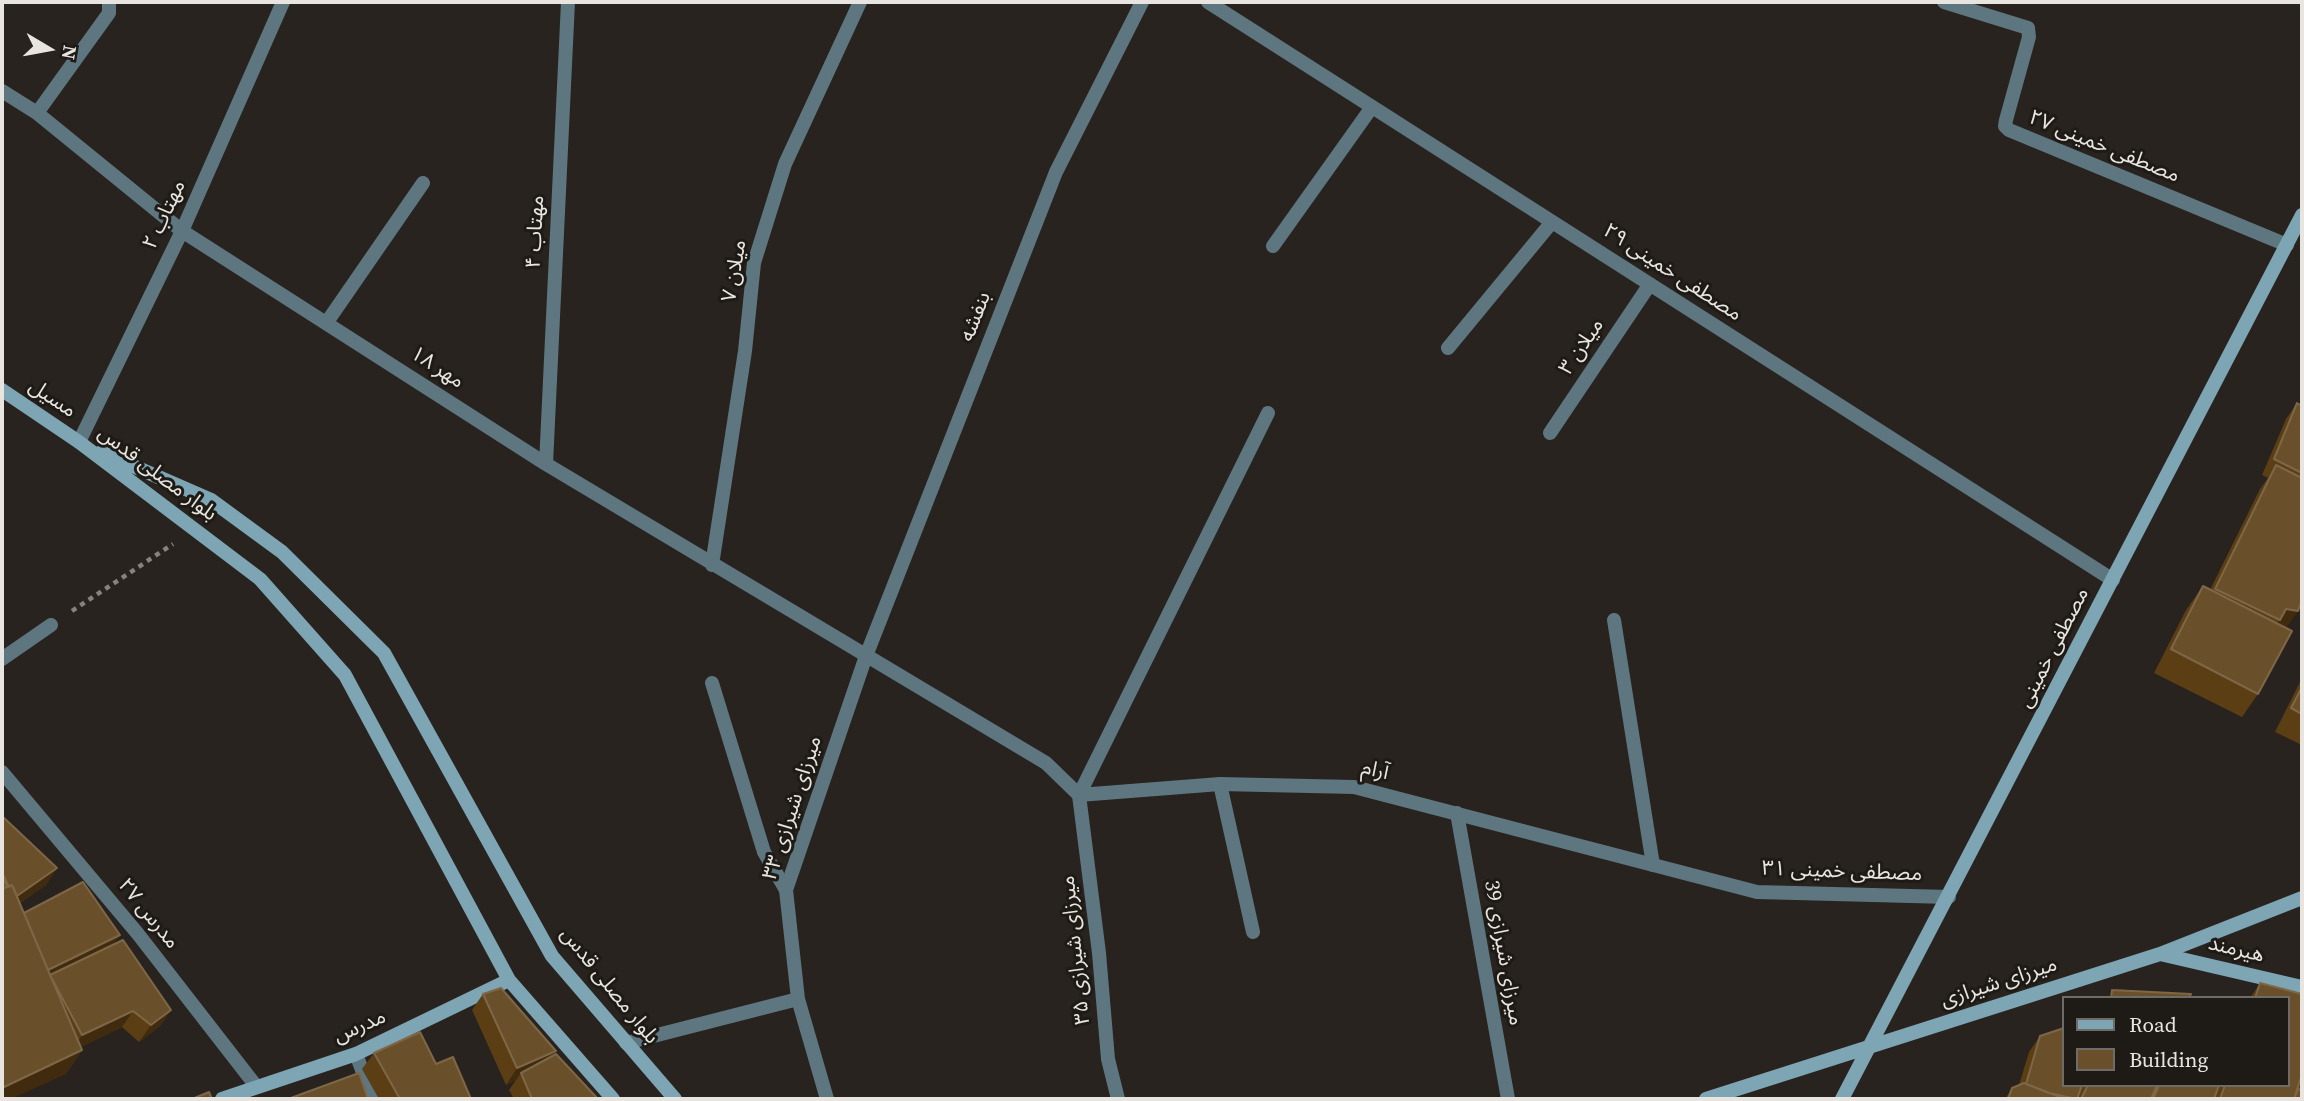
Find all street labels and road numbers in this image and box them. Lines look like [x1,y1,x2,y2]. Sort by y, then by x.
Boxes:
street label: مصطفی خمینی ۲۷ [2025,105,2183,189]
street label: مهتاب ۲ [138,176,192,254]
street label: مهتاب ۴ [521,195,551,269]
street label: مصطفی خمینی ۲۹ [1598,219,1746,327]
street label: میلان ۷ [717,238,753,304]
street label: بنفشه [955,289,997,345]
street label: میلان ۳ [1554,314,1610,380]
street label: مهر ۱۸ [405,341,469,395]
street label: مسیل [23,374,81,424]
street label: بلوار مصلی قدس [92,421,222,527]
street label: مصطفی خمینی [2013,584,2095,712]
street label: میرزای شیرازی ۳۳ [758,733,828,883]
street label: آرام [1359,756,1391,786]
street label: مصطفی خمینی ۳۱ [1761,857,1923,887]
street label: مدرس ۲۷ [112,874,184,954]
street label: میرزای شیرازی ۳۵ [1056,874,1096,1026]
street label: میرزای شیرازی 39 [1478,879,1528,1027]
street label: بلوار مصلی قدس [554,923,664,1049]
street label: هیرمند [2206,931,2266,969]
street label: میرزای شیرازی [1938,952,2060,1014]
street label: مدرس [330,1005,390,1049]

